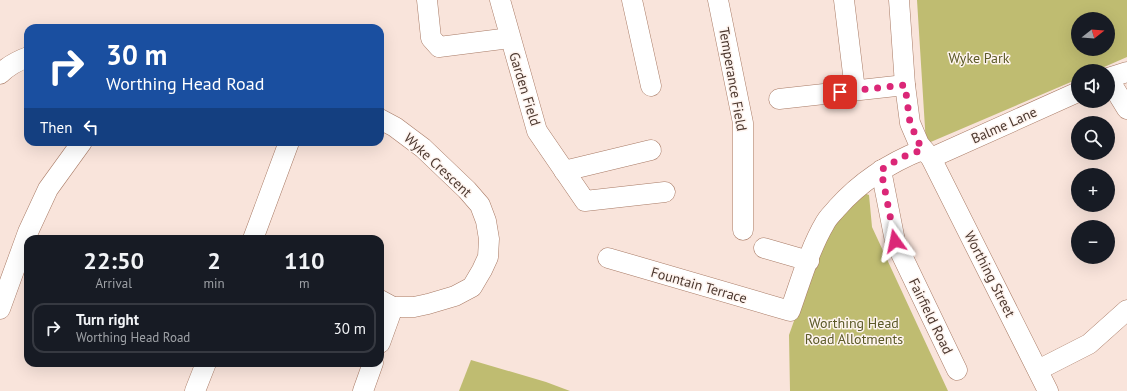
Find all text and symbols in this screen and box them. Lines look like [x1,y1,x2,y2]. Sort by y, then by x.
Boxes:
north arrow [1071,12,1115,56]
map controls [1071,12,1115,264]
street label: Temperance Field [715,26,751,132]
text: 30 m [106,36,167,73]
icon: right [40,40,92,92]
park label: Wyke Park [948,49,1010,67]
street label: Garden Field [505,50,545,128]
button: sound [1071,64,1115,108]
text: Worthing Head Road [106,72,264,95]
pin [823,75,857,109]
icon: arrive [829,81,851,103]
street label: Balme Lane [968,103,1040,147]
icon: left [80,116,102,138]
button: search [1071,116,1115,160]
text: Then [40,118,72,137]
street label: Wyke Crescent [400,129,476,201]
button: + [1071,168,1115,212]
position arrow [874,220,916,262]
button: − [1071,220,1115,264]
street label: Worthing Street [961,228,1020,320]
text: 22:50 [83,245,144,276]
text: 2 [207,245,221,276]
text: 110 [284,245,325,276]
street label: Fountain Terrace [649,263,749,307]
text: Arrival [96,275,132,292]
text: min [203,275,225,292]
text: m [299,275,310,292]
street label: Fairfield Road [905,275,957,357]
text: Turn right [76,310,139,329]
park label: Worthing Head Road Allotments [805,314,903,348]
icon: right [42,317,64,339]
text: 30 m [333,319,366,338]
text: Worthing Head Road [76,329,190,346]

